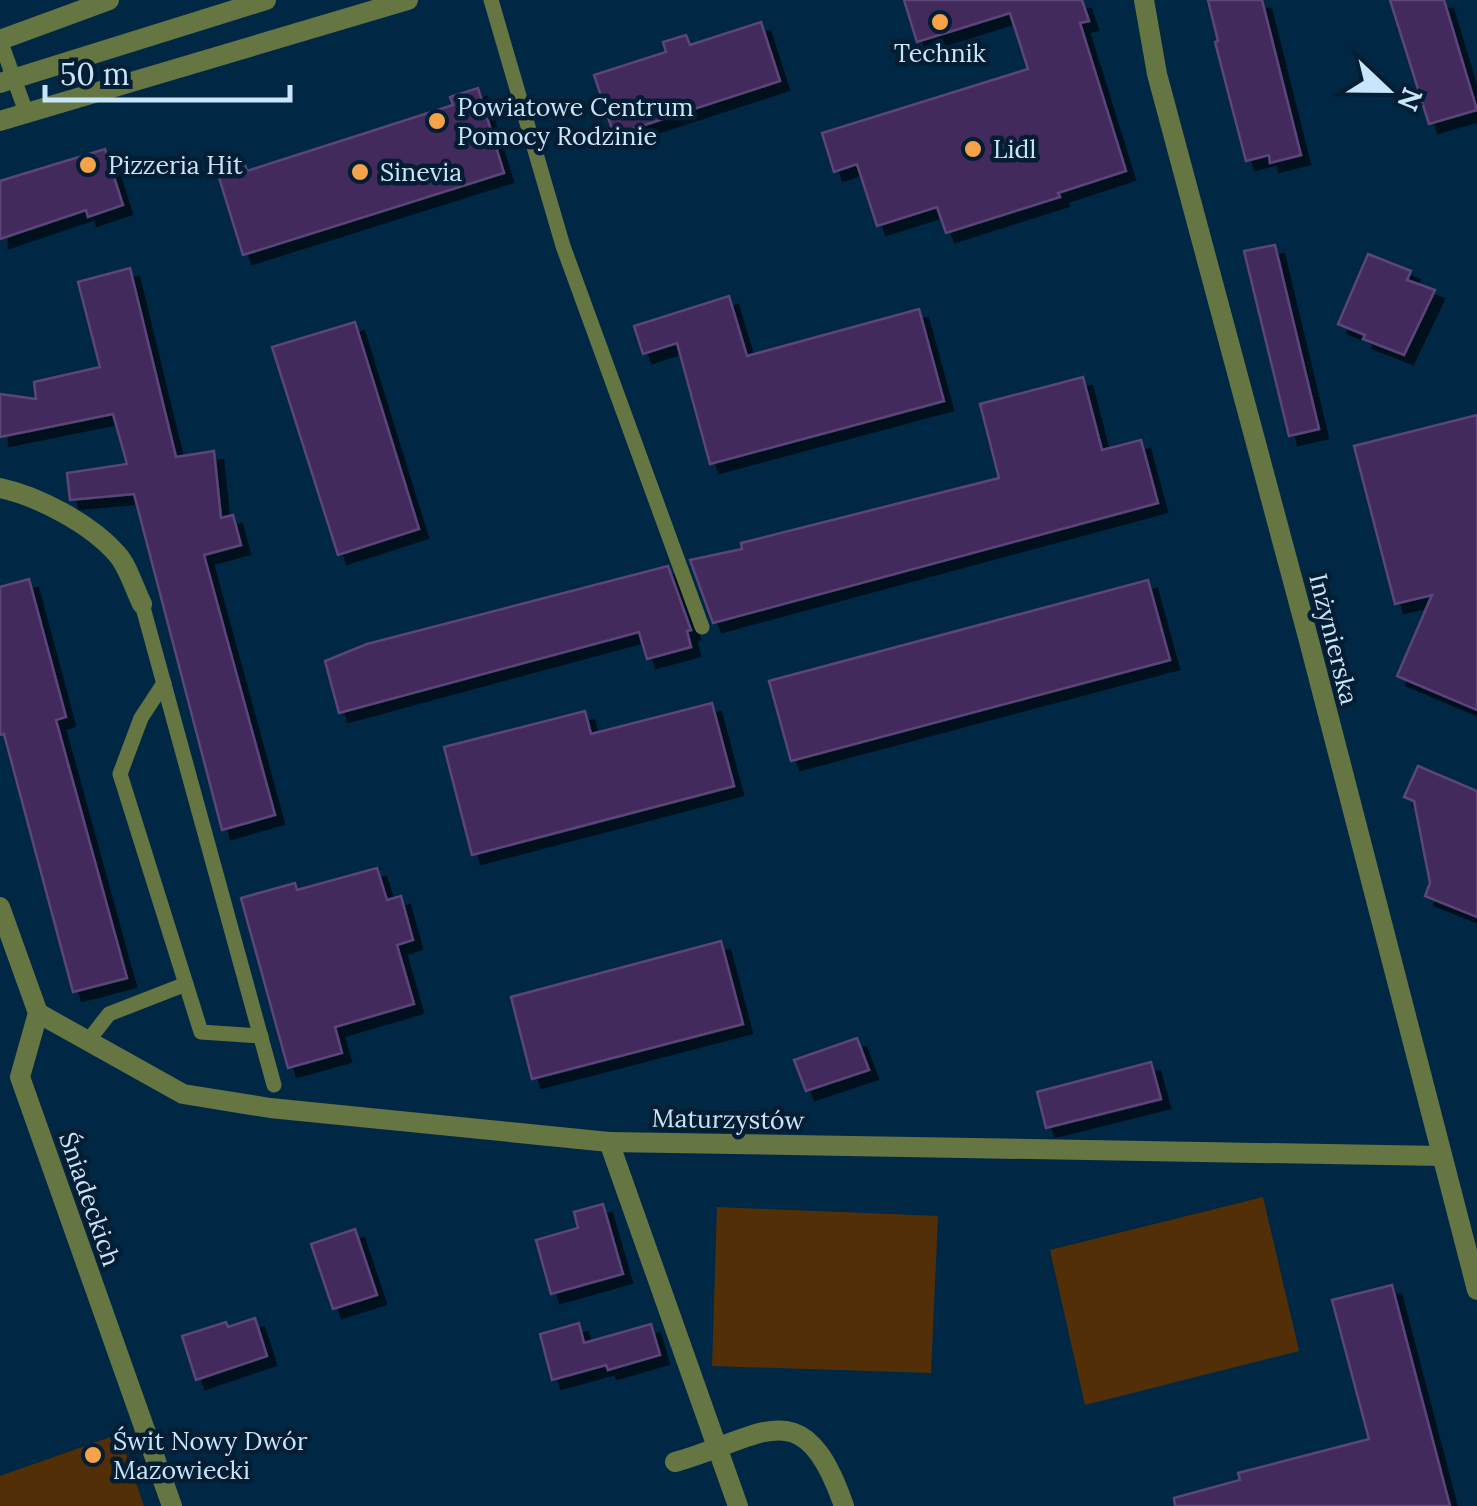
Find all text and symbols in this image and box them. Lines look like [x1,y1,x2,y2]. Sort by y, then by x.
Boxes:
marker: Technik [929,11,951,33]
place label: Technik [894,37,987,69]
scale bar [45,40,290,102]
north arrow [1337,40,1437,140]
text: 50 m [60,55,130,93]
text: N [1389,83,1431,116]
place label: Powiatowe Centrum Pomocy Rodzinie [457,91,694,152]
marker: Powiatowe Centrum Pomocy Rodzinie [426,110,448,132]
place label: Lidl [993,133,1036,165]
marker: Lidl [962,138,984,160]
place label: Pizzeria Hit [108,149,243,181]
marker: Pizzeria Hit [77,154,99,176]
place label: Sinevia [380,156,462,188]
marker: Sinevia [349,161,371,183]
street label: Inżynierska [1302,570,1366,708]
street label: Maturzystów [651,1102,805,1136]
street label: Śniadeckich [52,1128,128,1270]
place label: Świt Nowy Dwór Mazowiecki [113,1425,308,1486]
marker: Świt Nowy Dwór Mazowiecki [82,1444,104,1466]

